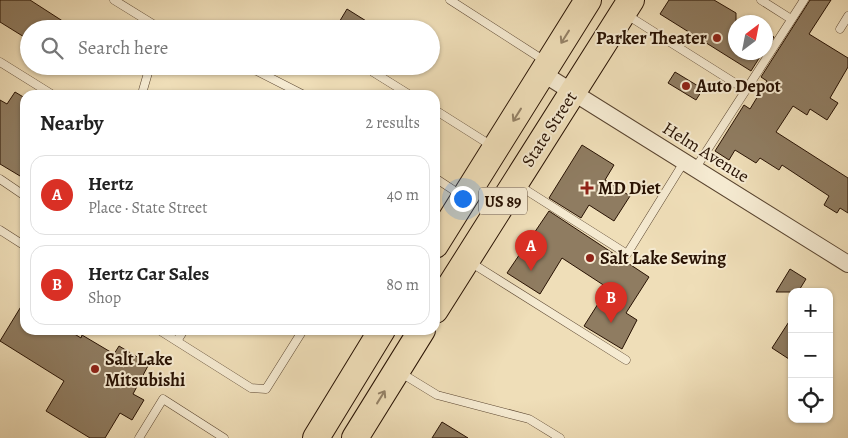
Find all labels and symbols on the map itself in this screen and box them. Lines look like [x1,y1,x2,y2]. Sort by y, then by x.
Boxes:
north arrow [728,15,773,60]
place label: Parker Theater [596,26,708,50]
one-way arrow [560,29,570,43]
marker: Parker Theater [711,32,723,44]
place label: Auto Depot [695,74,781,98]
marker: Auto Depot [680,80,692,92]
street label: State Street [516,86,582,171]
one-way arrow [511,107,521,121]
street label: Helm Avenue [658,116,754,188]
place label: MD Diet [598,176,661,200]
marker: MD Diet [580,181,594,195]
your location [450,186,476,212]
road number: US 89 [479,188,527,215]
pin: A [515,230,547,271]
place label: Salt Lake Sewing [600,246,727,270]
marker: Salt Lake Sewing [584,252,596,264]
pin: B [595,282,627,323]
place label: Salt Lake Mitsubishi [105,347,185,392]
marker: Salt Lake Mitsubishi [89,363,101,375]
one-way arrow [376,390,386,404]

